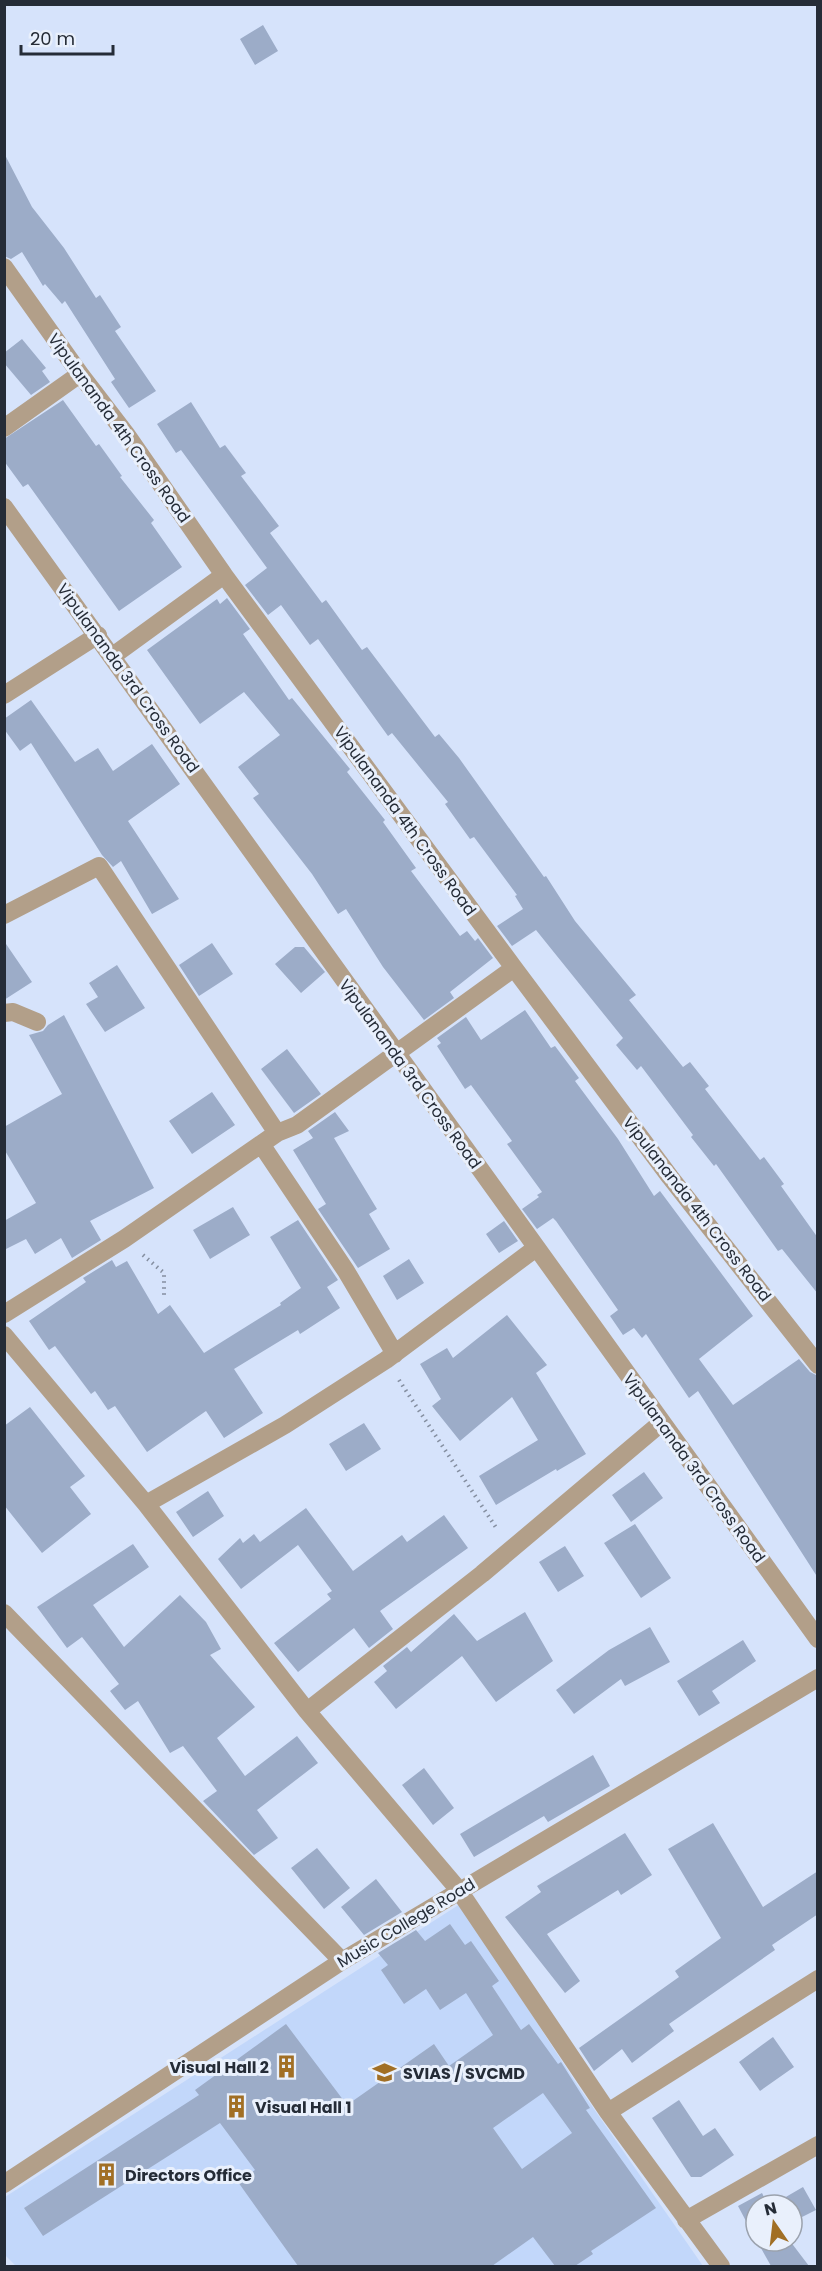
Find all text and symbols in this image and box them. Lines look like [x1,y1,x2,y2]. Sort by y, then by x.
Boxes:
scale bar [21,18,112,56]
text: 20 m [30,26,75,51]
street label: Vipulananda 4th Cross Road [42,328,196,528]
street label: Vipulananda 3rd Cross Road [51,578,205,778]
street label: Vipulananda 4th Cross Road [328,721,482,921]
street label: Vipulananda 3rd Cross Road [333,974,487,1174]
street label: Vipulananda 4th Cross Road [617,1112,777,1306]
street label: Vipulananda 3rd Cross Road [617,1368,771,1568]
street label: Music College Road [333,1873,479,1973]
building icon: Visual Hall 2 [274,2054,300,2080]
place label: Visual Hall 2 [169,2056,269,2079]
school or university icon: SVIAS / SVCMD [372,2060,398,2086]
place label: SVIAS / SVCMD [403,2062,525,2085]
building icon: Visual Hall 1 [224,2094,250,2120]
place label: Visual Hall 1 [255,2096,352,2119]
building icon: Directors Office [94,2162,120,2188]
place label: Directors Office [125,2164,252,2187]
north arrow [744,2193,804,2253]
text: N [762,2196,779,2222]

